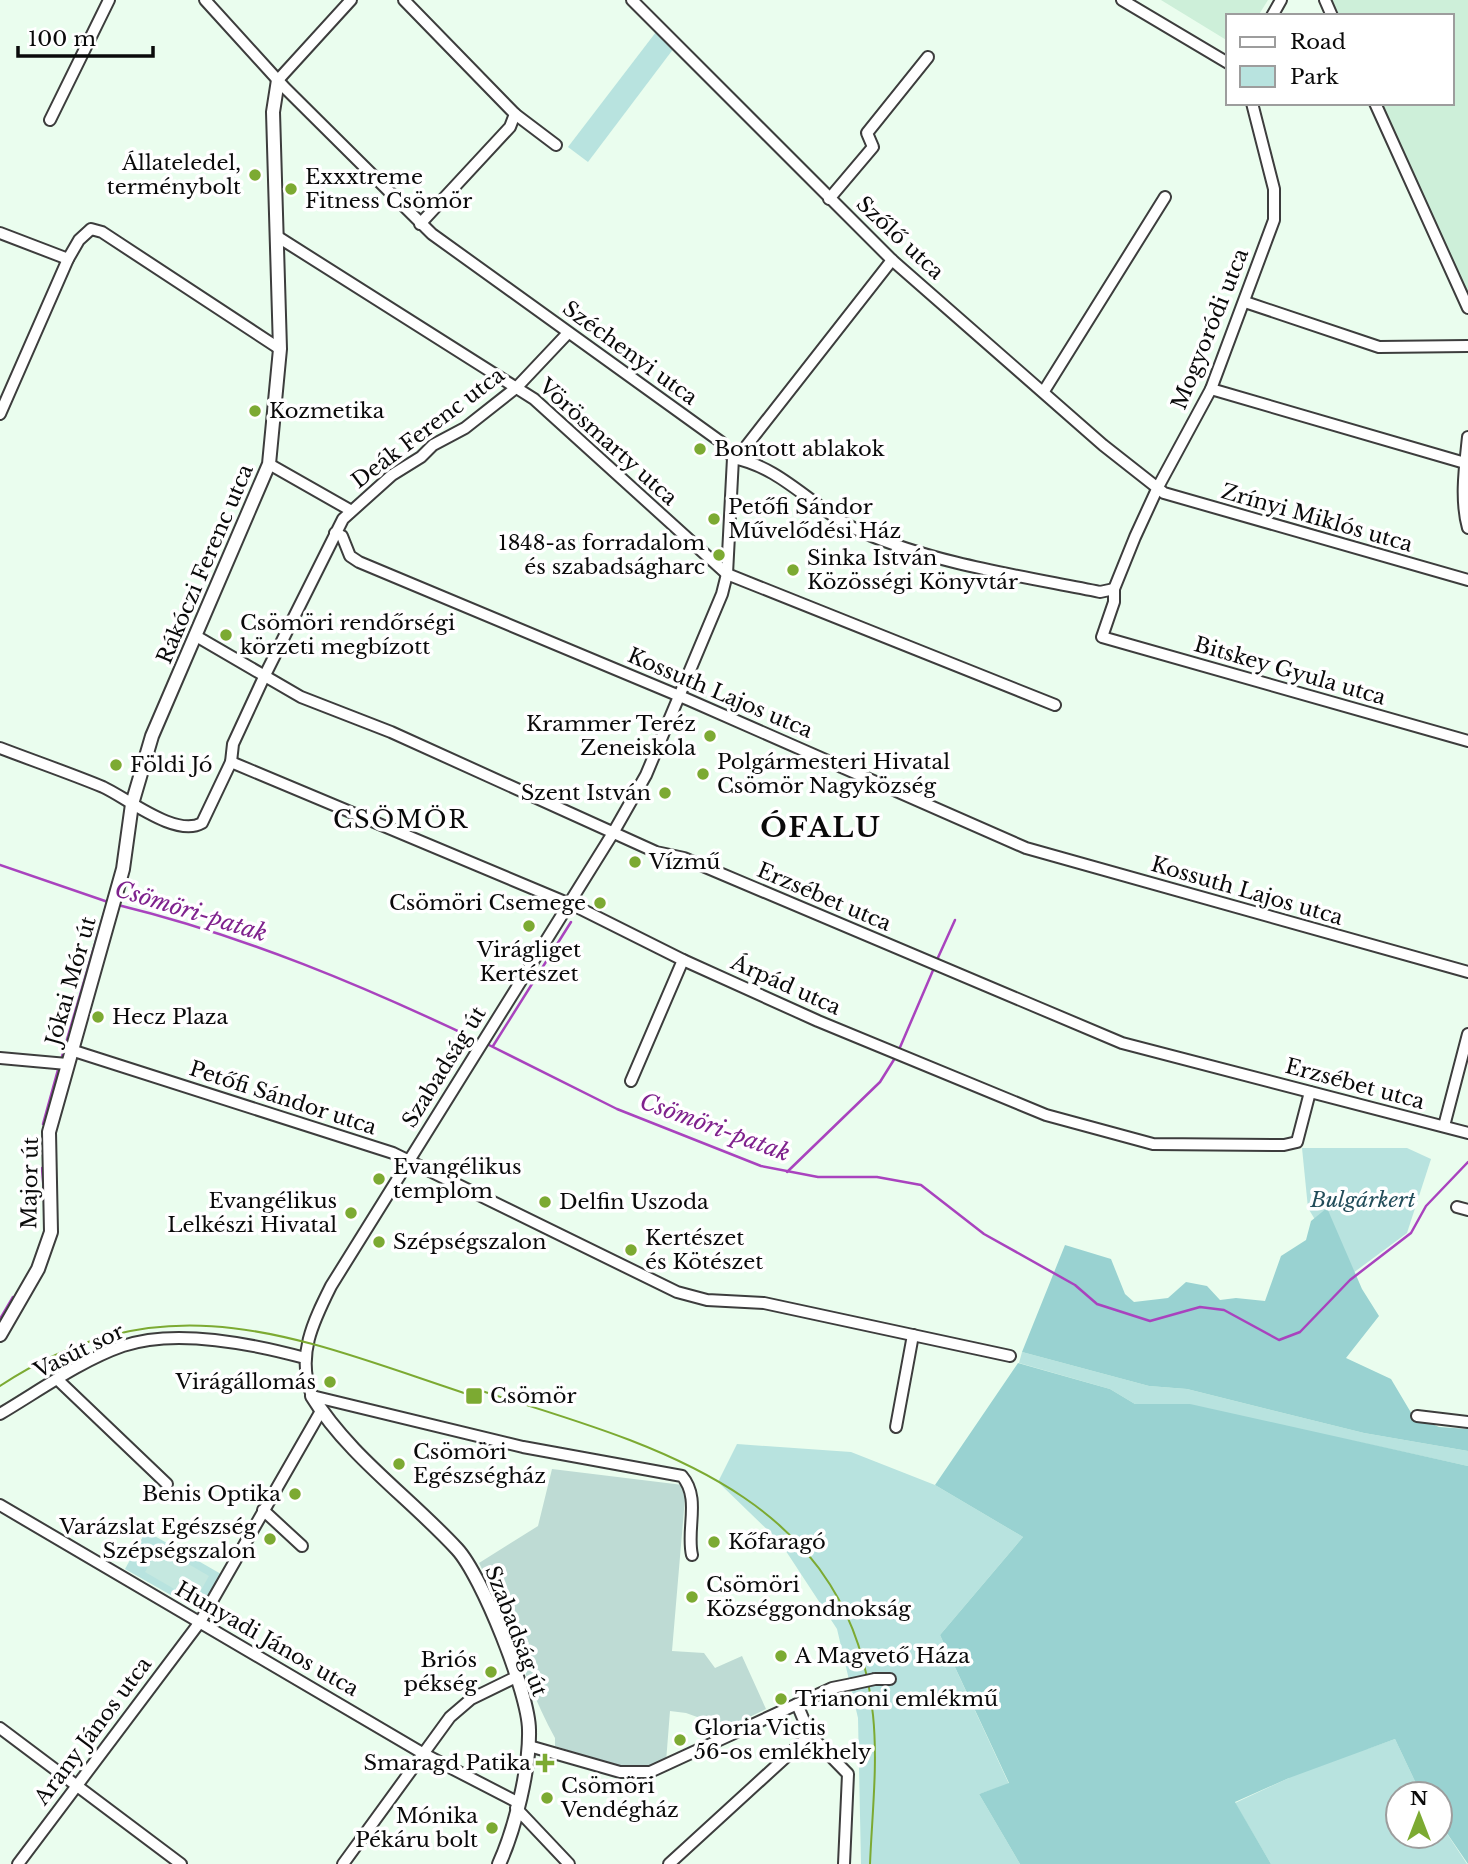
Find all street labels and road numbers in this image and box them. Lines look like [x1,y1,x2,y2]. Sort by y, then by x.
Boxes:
street label: Szőlő utca [851,191,949,285]
street label: Mogyoródi utca [1166,244,1254,413]
street label: Széchenyi utca [557,295,703,411]
street label: Deák Ferenc utca [346,362,510,494]
street label: Vörösmarty utca [533,372,683,511]
street label: Rákóczi Ferenc utca [151,460,259,668]
street label: Zrínyi Miklós utca [1218,478,1416,558]
street label: Bitskey Gyula utca [1191,631,1389,711]
street label: Kossuth Lajos utca [624,642,817,744]
street label: Kossuth Lajos utca [1148,851,1346,931]
street label: Erzsébet utca [753,857,895,937]
street label: Jókai Mór út [39,914,102,1051]
street label: Árpád utca [726,949,845,1021]
street label: Szabadság út [396,1002,492,1132]
street label: Erzsébet utca [1282,1053,1428,1115]
street label: Petőfi Sándor utca [186,1055,380,1141]
street label: Major út [16,1137,44,1229]
street label: Vasút sor [29,1318,128,1384]
street label: Szabadság út [479,1562,553,1700]
street label: Hunyadi János utca [171,1576,364,1702]
street label: Arany János utca [28,1652,157,1811]

